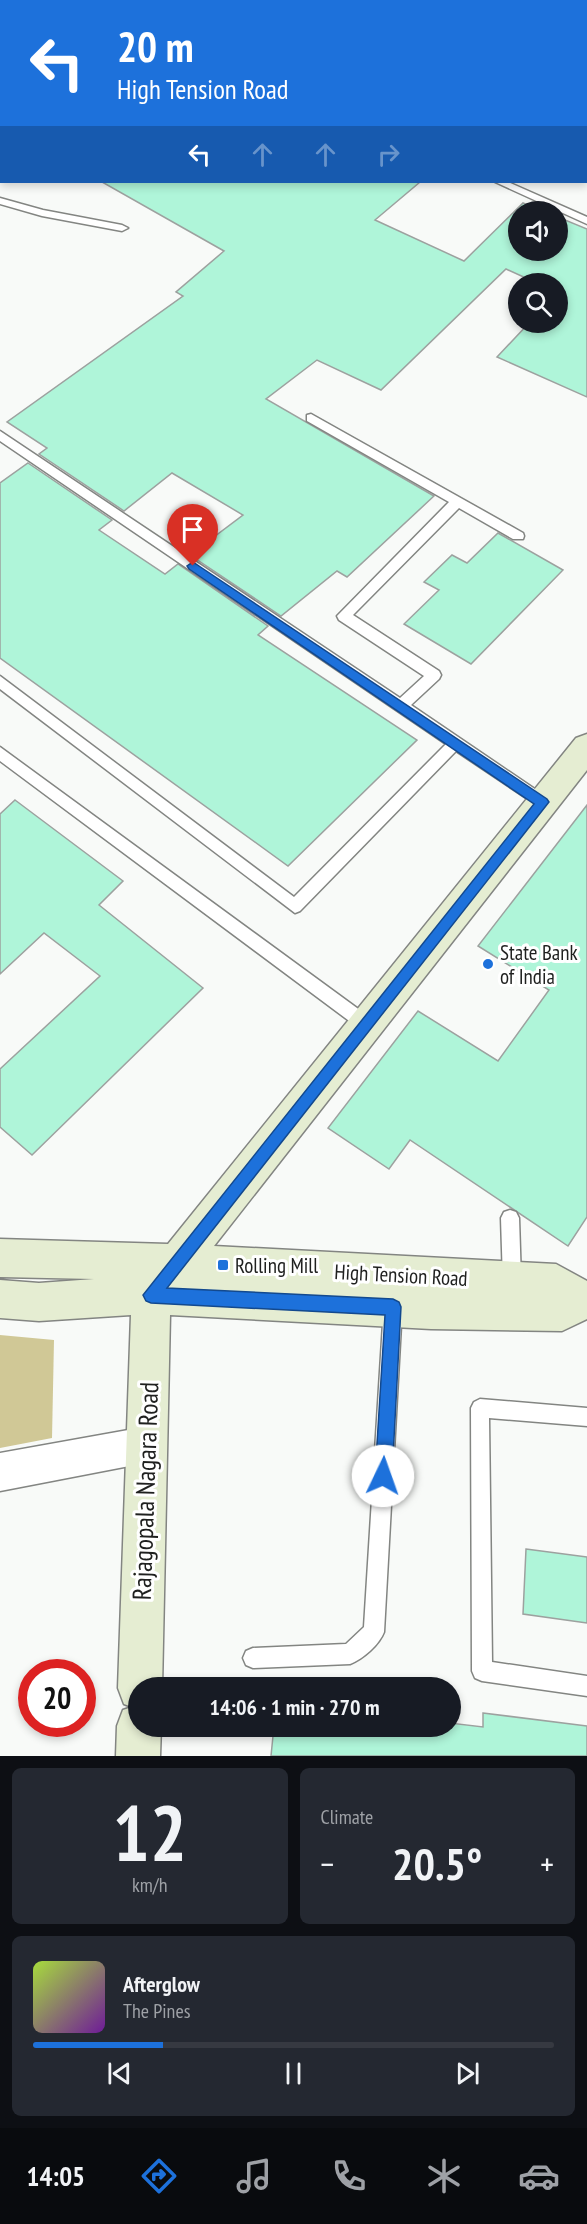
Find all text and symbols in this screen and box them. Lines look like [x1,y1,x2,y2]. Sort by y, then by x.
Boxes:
text: 20 m [117,19,194,74]
icon: left [18,24,96,102]
text: High Tension Road [117,72,288,106]
icon: left [183,138,216,171]
icon: ahead [246,138,279,171]
icon: ahead [309,138,342,171]
icon: right [372,138,405,171]
map controls [508,201,568,333]
button: sound [508,201,568,261]
button: search [508,273,568,333]
pin [167,504,218,566]
icon: arrive [176,513,209,546]
place label: State Bank of India [500,939,578,990]
marker: State Bank of India [481,957,495,971]
place label: Rolling Mill [235,1252,318,1279]
marker: Rolling Mill [216,1258,230,1272]
street label: High Tension Road [334,1258,468,1292]
street label: Rajagopala Nagara Road [125,1381,165,1601]
position arrow [351,1444,415,1508]
speed limit sign: 20 [18,1659,96,1737]
text: 14:06 · 1 min · 270 m [209,1693,380,1721]
text: 12 [112,1782,187,1883]
text: Climate [321,1804,373,1830]
text: 20.5° [392,1834,482,1892]
text: − [321,1842,334,1885]
text: + [540,1842,554,1885]
text: km/h [132,1872,167,1898]
text: Afterglow [123,1970,200,1998]
text: The Pines [123,1998,190,2024]
icon: previous [103,2057,136,2090]
icon: pause [277,2057,310,2090]
icon: next [451,2057,484,2090]
icon: directions [138,2155,180,2197]
icon: music [233,2155,275,2197]
icon: phone [328,2155,370,2197]
icon: climate [423,2155,465,2197]
icon: car [518,2155,560,2197]
text: 14:05 [27,2159,85,2193]

